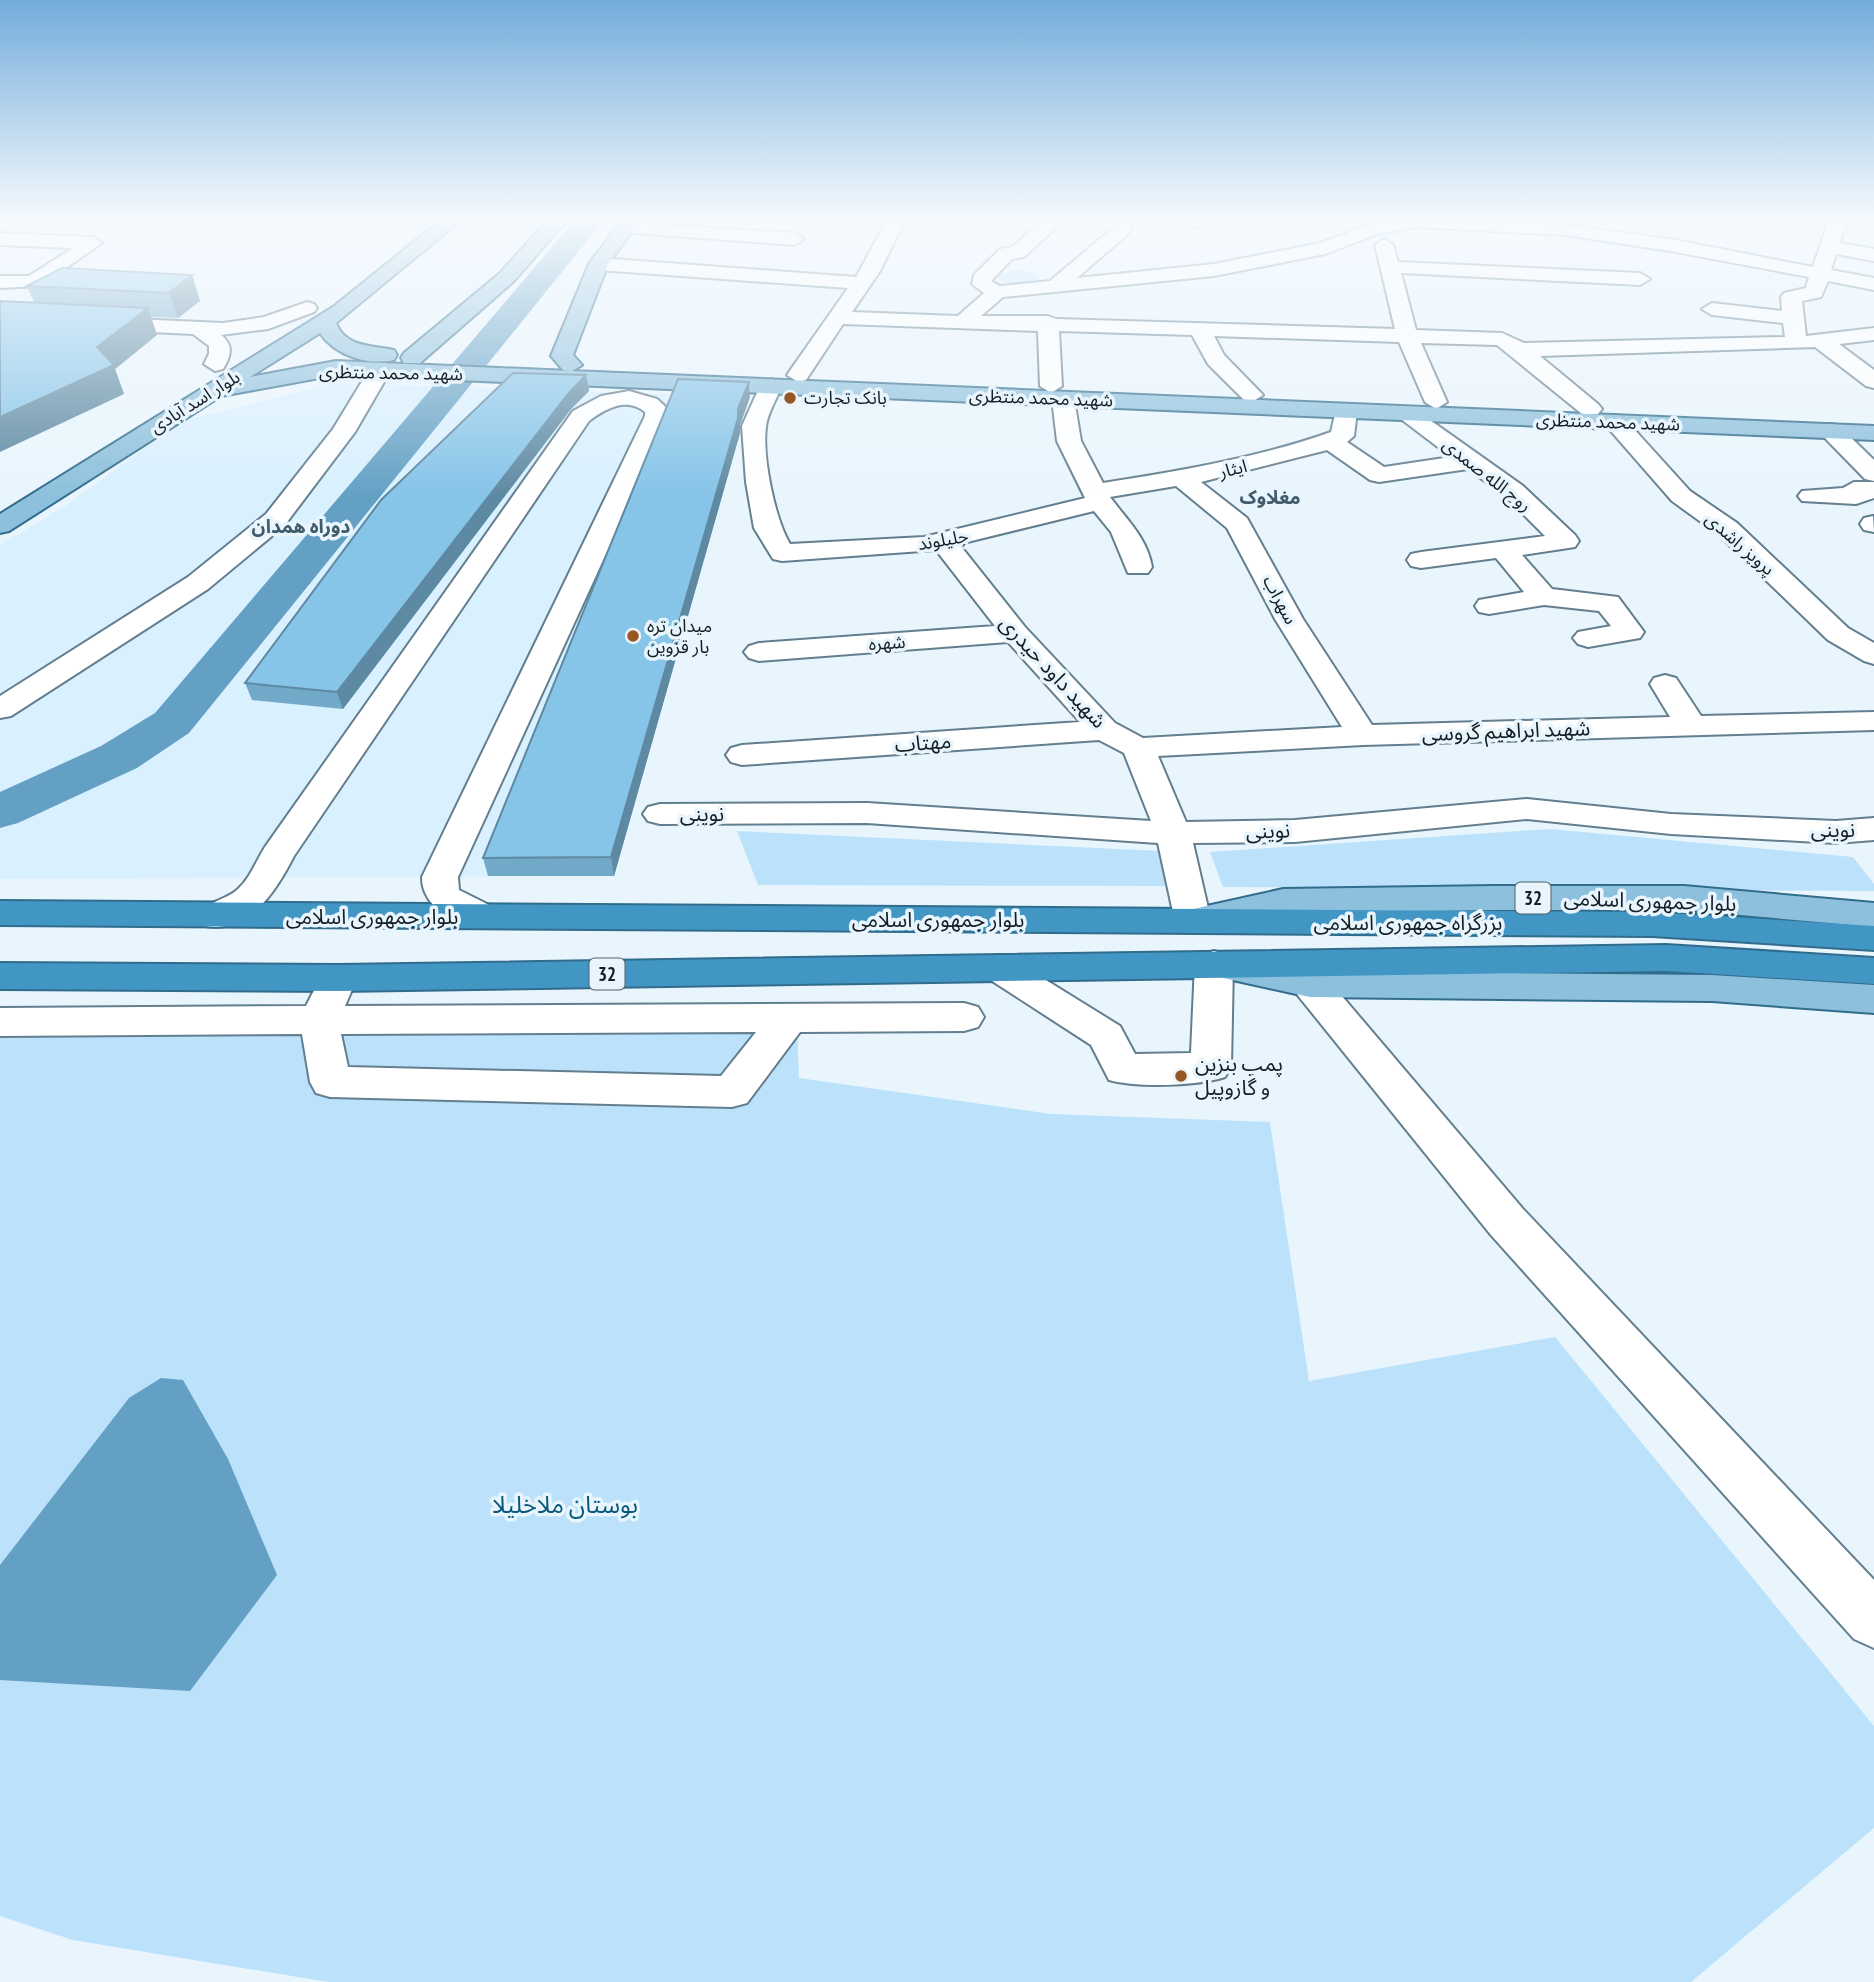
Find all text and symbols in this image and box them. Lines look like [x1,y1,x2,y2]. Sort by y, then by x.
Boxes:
street label: شهید محمد منتظری [319,360,463,385]
street label: بلوار اسد آبادی [145,365,244,438]
street label: شهید محمد منتظری [969,383,1113,412]
place label: بانک تجارت [804,386,887,409]
marker: بانک تجارت [782,390,798,406]
street label: شهید محمد منتظری [1536,407,1680,436]
street label: روح الله صمدی [1437,433,1536,518]
street label: ایثار [1215,454,1249,483]
district label: مغلاوک [1239,485,1301,509]
street label: پرویز راشدی [1701,507,1780,580]
district label: دوراه همدان [252,514,351,538]
street label: جلیلوند [916,524,970,555]
street label: سهراب [1258,571,1303,628]
street label: شهید داود حیدری [994,610,1113,734]
place label: میدان تره بار قزوین [647,614,712,658]
marker: میدان تره بار قزوین [625,628,641,644]
street label: شهره [868,630,906,655]
street label: شهید ابراهیم گروسی [1421,714,1591,749]
street label: مهتاب [894,727,952,758]
street label: نوینی [680,800,724,827]
street label: نوینی [1245,816,1291,845]
street label: نوینی [1811,816,1855,843]
road number: 32 [1516,882,1550,914]
street label: بلوار جمهوری اسلامی [1563,884,1737,917]
street label: بلوار جمهوری اسلامی [286,903,458,930]
street label: بلوار جمهوری اسلامی [852,906,1024,933]
street label: بزرگراه جمهوری اسلامی [1314,909,1502,936]
road number: 32 [590,958,624,990]
place label: پمپ بنزین و گازوپیل [1195,1050,1283,1101]
marker: پمپ بنزین و گازوپیل [1173,1068,1189,1084]
park label: بوستان ملاخلیلا [492,1489,638,1520]

